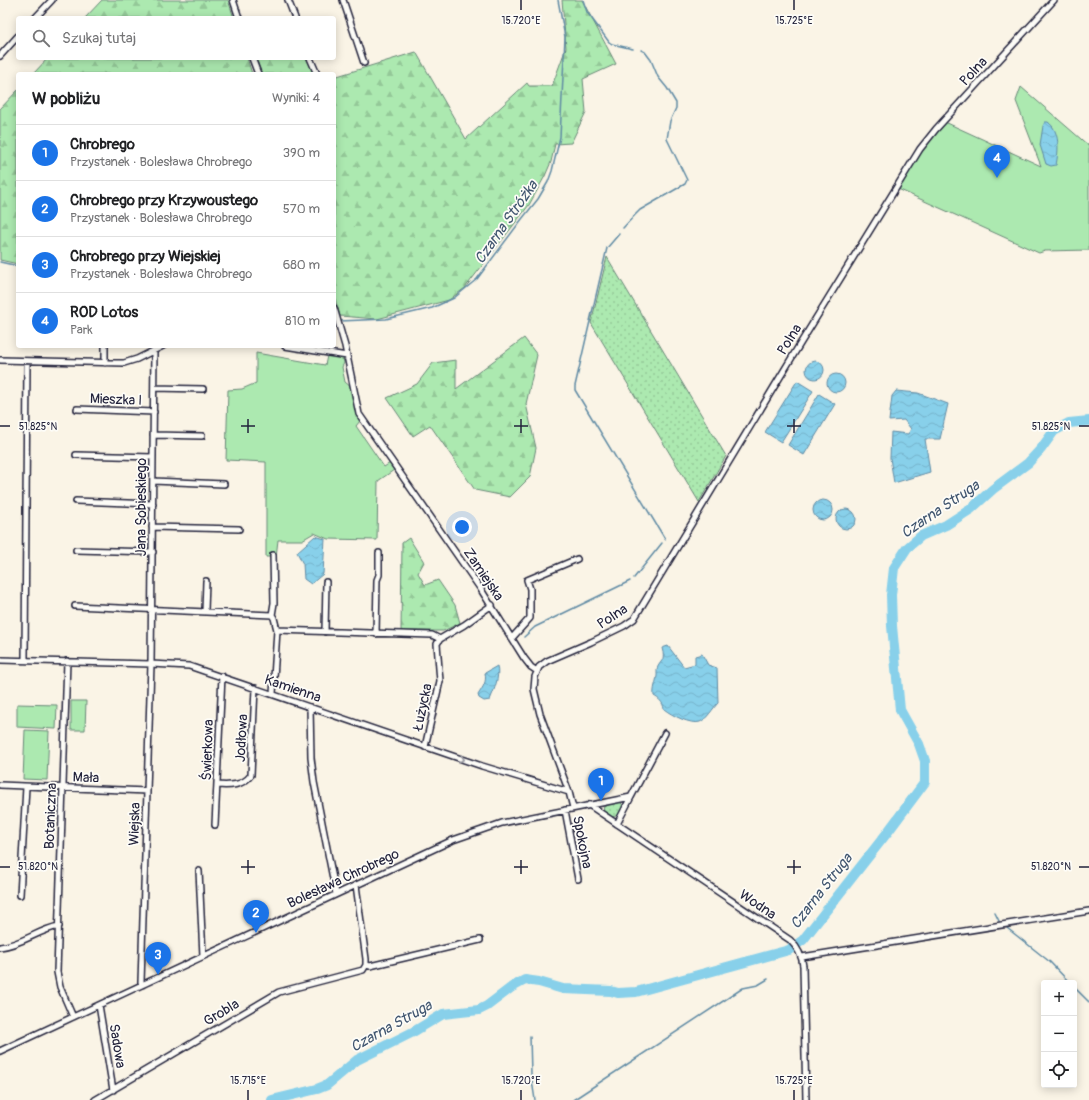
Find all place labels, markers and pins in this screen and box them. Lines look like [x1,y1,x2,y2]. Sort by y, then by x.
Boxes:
pin: 4 [984,145,1010,178]
pin: 1 [588,768,614,801]
pin: 2 [243,900,269,933]
pin: 3 [145,942,171,975]

